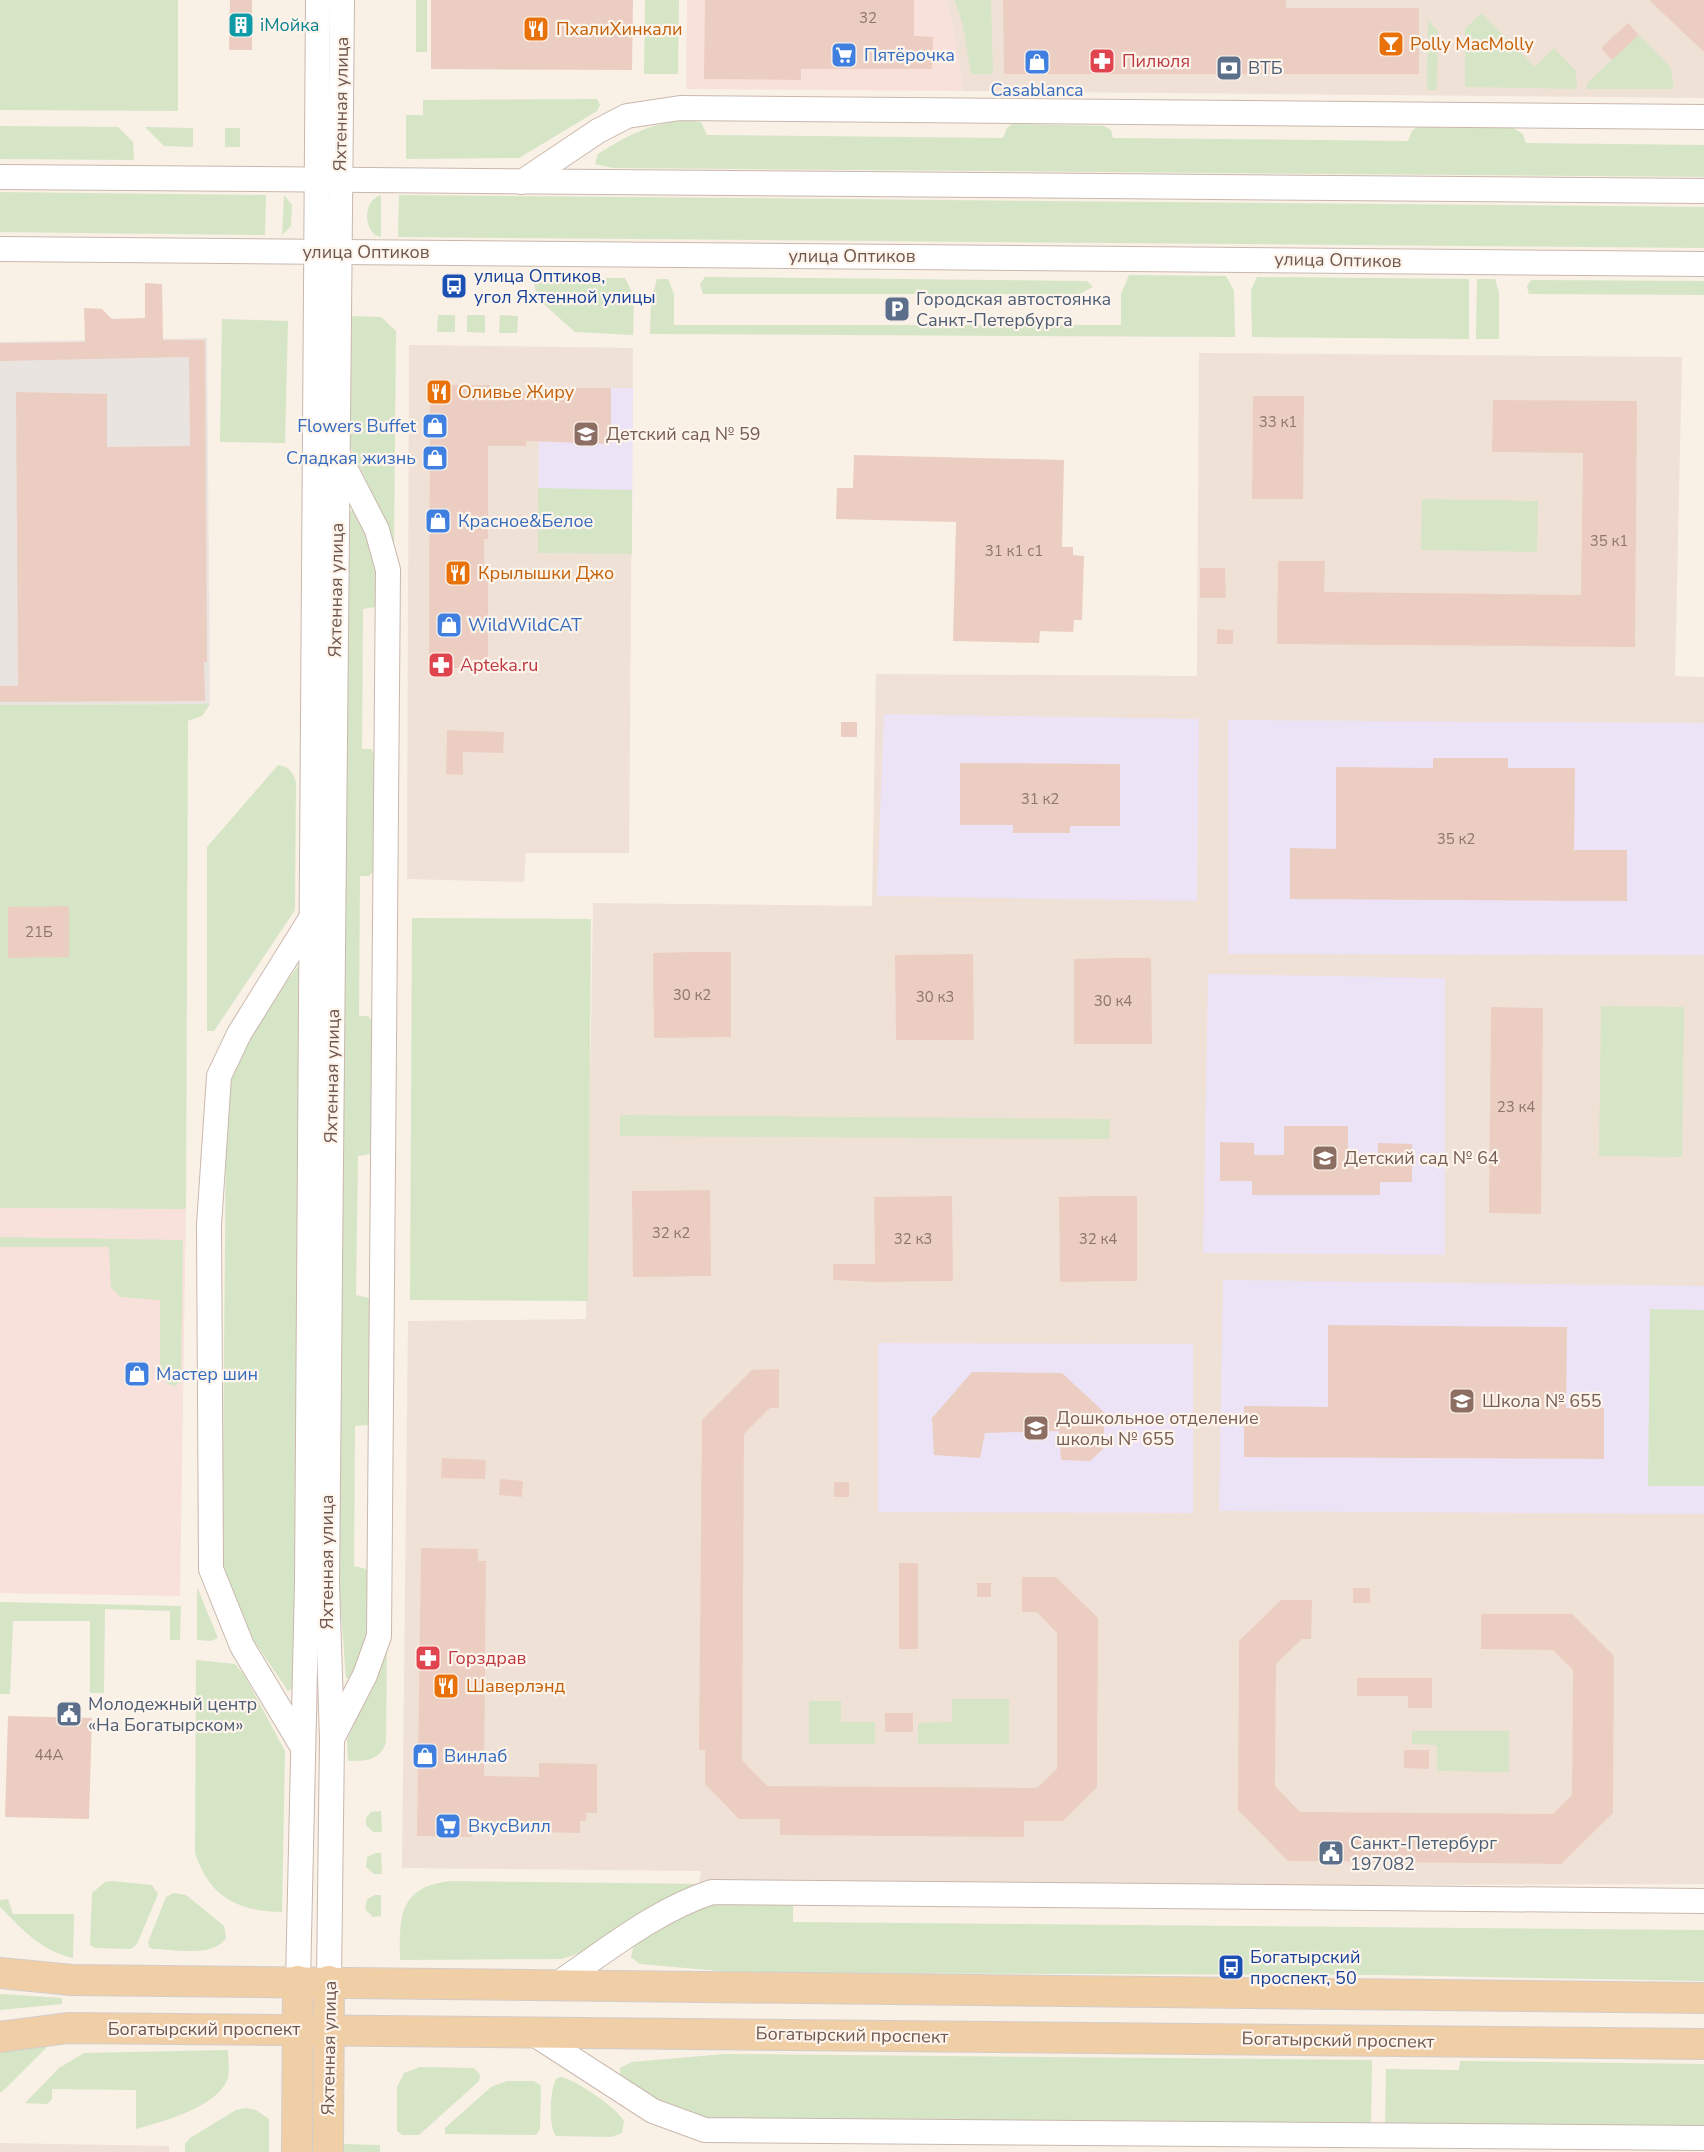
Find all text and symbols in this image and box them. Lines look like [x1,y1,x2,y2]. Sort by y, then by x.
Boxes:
house number: 32 [859,8,877,28]
building icon: iМойка [226,10,256,40]
place label: iМойка [260,13,319,37]
restaurant icon: ПхалиХинкали [521,14,551,44]
place label: ПхалиХинкали [556,17,683,41]
bar icon: Polly MacMolly [1376,29,1406,59]
place label: Polly MacMolly [1410,32,1534,56]
street label: Яхтенная улица [328,36,354,172]
supermarket icon: Пятёрочка [829,40,859,70]
place label: Пятёрочка [864,43,955,67]
pharmacy icon: Пилюля [1087,46,1117,76]
shop icon: Casablanca [1022,47,1052,77]
place label: Пилюля [1122,49,1190,73]
bank icon: ВТБ [1214,53,1244,83]
place label: ВТБ [1248,56,1283,80]
place label: Casablanca [991,78,1083,102]
street label: улица Оптиков [302,240,430,264]
street label: улица Оптиков [788,244,916,268]
street label: улица Оптиков [1274,247,1402,273]
place label: улица Оптиков, угол Яхтенной улицы [474,264,656,309]
bus stop icon: улица Оптиков, угол Яхтенной улицы [439,271,469,301]
place label: Городская автостоянка Санкт-Петербурга [916,287,1111,332]
parking icon: Городская автостоянка Санкт-Петербурга [882,294,912,324]
restaurant icon: Оливье Жиру [424,377,454,407]
place label: Оливье Жиру [458,380,575,404]
shop icon: Flowers Buffet [420,411,450,441]
house number: 33 к1 [1259,412,1297,432]
place label: Flowers Buffet [297,414,417,438]
school or university icon: Детский сад № 59 [571,419,601,449]
place label: Детский сад № 59 [606,422,761,446]
shop icon: Сладкая жизнь [420,443,450,473]
place label: Сладкая жизнь [286,446,416,470]
shop icon: Красное&Белое [423,506,453,536]
place label: Красное&Белое [458,509,593,533]
street label: Яхтенная улица [323,522,349,658]
house number: 35 к1 [1590,531,1628,551]
house number: 31 к1 с1 [985,541,1043,561]
restaurant icon: Крылышки Джо [443,558,473,588]
place label: Крылышки Джо [478,561,614,585]
shop icon: WildWildCAT [434,610,464,640]
place label: WildWildCAT [468,613,582,637]
pharmacy icon: Apteka.ru [426,650,456,680]
place label: Apteka.ru [460,653,538,677]
house number: 31 к2 [1021,789,1059,809]
house number: 35 к2 [1437,829,1475,849]
house number: 21Б [25,922,53,942]
house number: 30 к2 [673,985,711,1005]
house number: 30 к3 [916,987,954,1007]
house number: 30 к4 [1094,991,1132,1011]
street label: Яхтенная улица [319,1008,345,1144]
house number: 23 к4 [1497,1097,1535,1117]
school or university icon: Детский сад № 64 [1310,1143,1340,1173]
place label: Детский сад № 64 [1344,1146,1499,1170]
house number: 32 к2 [652,1223,690,1243]
house number: 32 к3 [894,1229,932,1249]
house number: 32 к4 [1079,1229,1117,1249]
shop icon: Мастер шин [122,1359,152,1389]
place label: Мастер шин [156,1362,258,1386]
school or university icon: Школа № 655 [1447,1386,1477,1416]
place label: Школа № 655 [1482,1389,1602,1413]
place label: Дошкольное отделение школы № 655 [1056,1406,1259,1451]
school or university icon: Дошкольное отделение школы № 655 [1021,1413,1051,1443]
street label: Яхтенная улица [315,1495,339,1629]
pharmacy icon: Горздрав [413,1643,443,1673]
place label: Горздрав [448,1646,527,1670]
restaurant icon: Шаверлэнд [431,1671,461,1701]
place label: Шаверлэнд [466,1674,565,1698]
place label: Молодежный центр «На Богатырском» [88,1692,257,1737]
public building icon: Молодежный центр «На Богатырском» [54,1699,84,1729]
shop icon: Винлаб [410,1741,440,1771]
place label: Винлаб [444,1744,507,1768]
house number: 44А [35,1745,64,1765]
supermarket icon: ВкусВилл [433,1811,463,1841]
place label: ВкусВилл [468,1814,551,1838]
place label: Санкт-Петербург 197082 [1350,1831,1497,1876]
public building icon: Санкт-Петербург 197082 [1316,1838,1346,1868]
place label: Богатырский проспект, 50 [1250,1945,1360,1990]
bus stop icon: Богатырский проспект, 50 [1216,1952,1246,1982]
street label: Яхтенная улица [316,1980,342,2116]
street label: Богатырский проспект [108,2017,300,2041]
street label: Богатырский проспект [755,2021,949,2049]
street label: Богатырский проспект [1241,2026,1435,2054]

